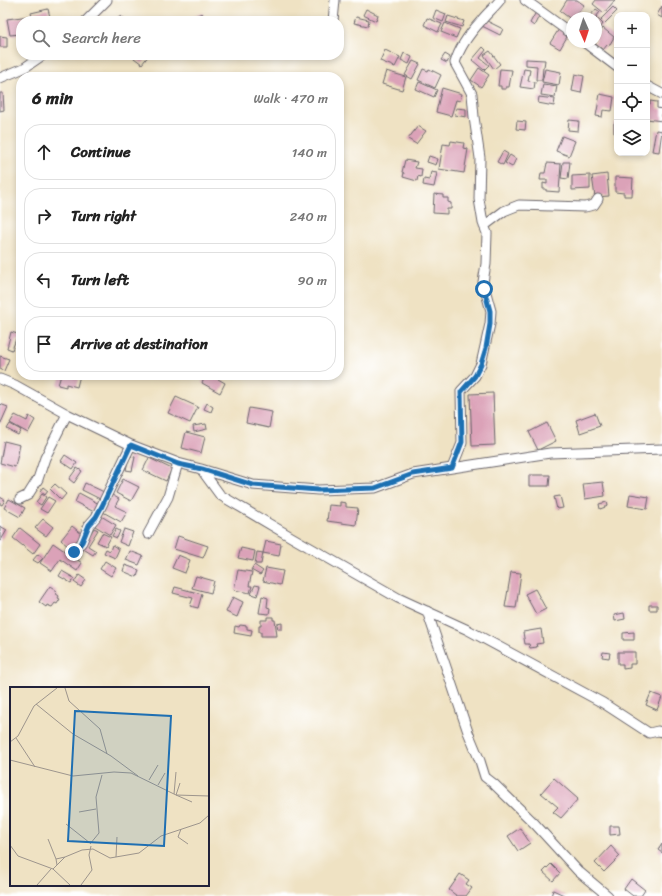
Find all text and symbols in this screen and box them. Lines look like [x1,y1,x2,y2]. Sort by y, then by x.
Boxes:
north arrow [566,12,602,48]
map controls [614,12,650,156]
button: + [614,12,650,48]
search box [16,16,344,60]
text: Search here [62,25,141,51]
icon: search [30,27,52,49]
button: − [614,48,650,84]
text: 6 min [32,83,73,113]
button: locate [614,84,650,120]
text: Walk · 470 m [253,87,328,110]
button: layers [614,120,650,156]
text: Continue [71,139,131,165]
icon: ahead [33,141,55,163]
text: 140 m [292,141,327,164]
text: Turn right [71,203,136,229]
icon: right [33,205,55,227]
text: 240 m [290,205,327,228]
text: Turn left [71,267,129,293]
icon: left [33,269,55,291]
text: 90 m [297,269,327,292]
route start [475,280,493,298]
text: Arrive at destination [71,331,208,357]
icon: arrive [33,333,55,355]
route end [65,543,83,561]
inset map [10,687,209,886]

